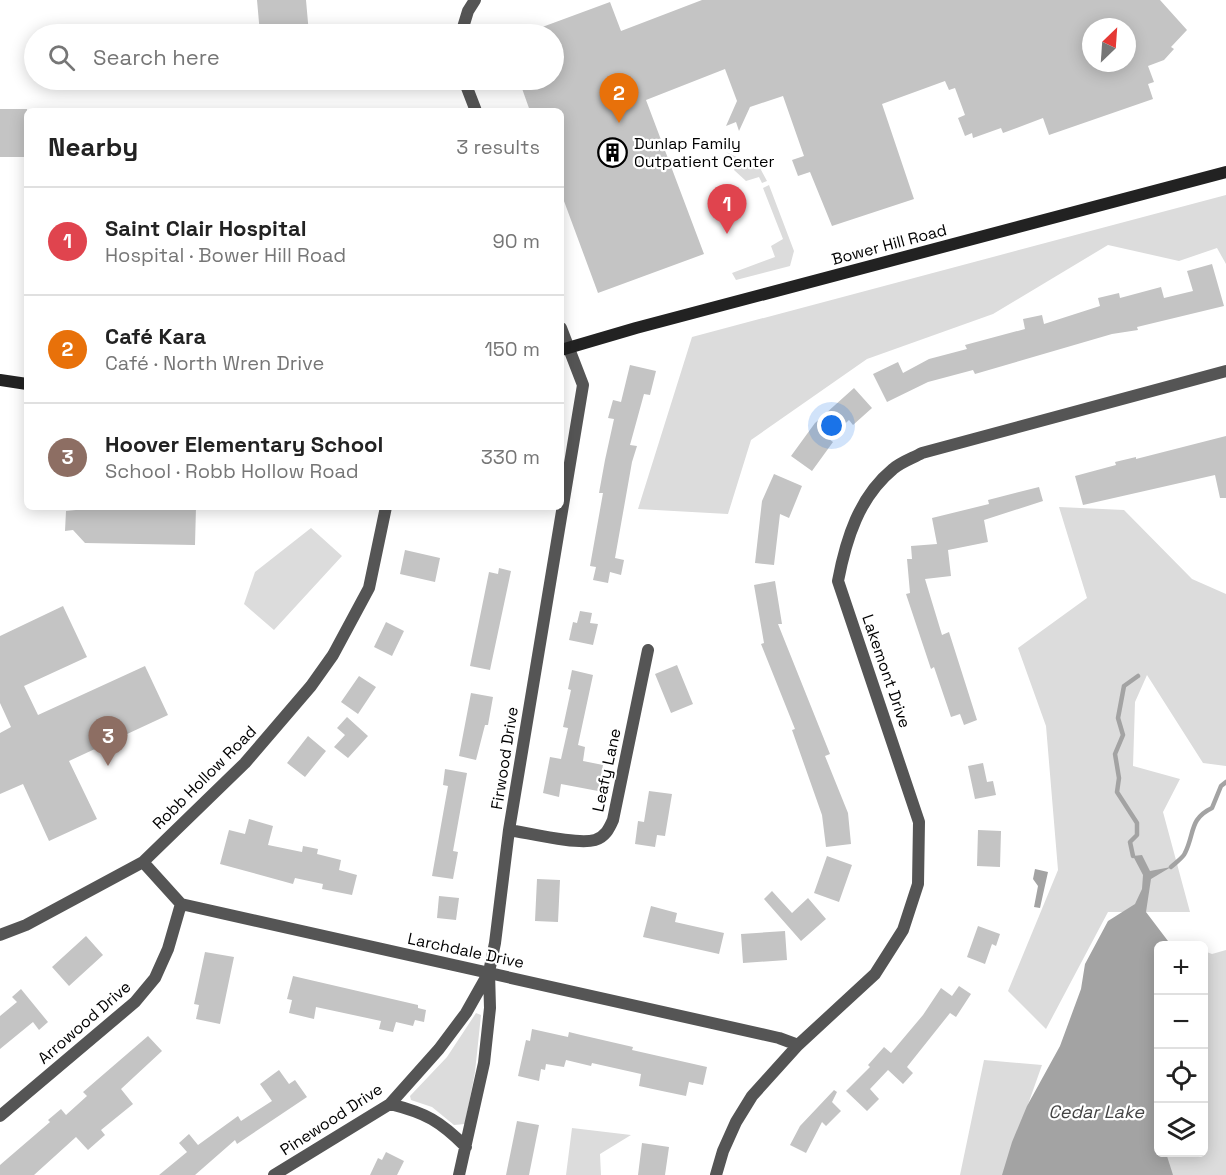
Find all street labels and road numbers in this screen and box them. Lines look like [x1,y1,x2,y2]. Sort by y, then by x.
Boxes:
street label: Bower Hill Road [829,219,949,270]
street label: Lakemont Drive [857,612,916,731]
street label: Firwood Drive [486,705,523,811]
street label: Robb Hollow Road [148,721,261,834]
street label: Leafy Lane [587,726,626,814]
street label: Larchdale Drive [406,928,526,973]
street label: Arrowood Drive [33,976,135,1069]
street label: Pinewood Drive [276,1079,386,1160]

